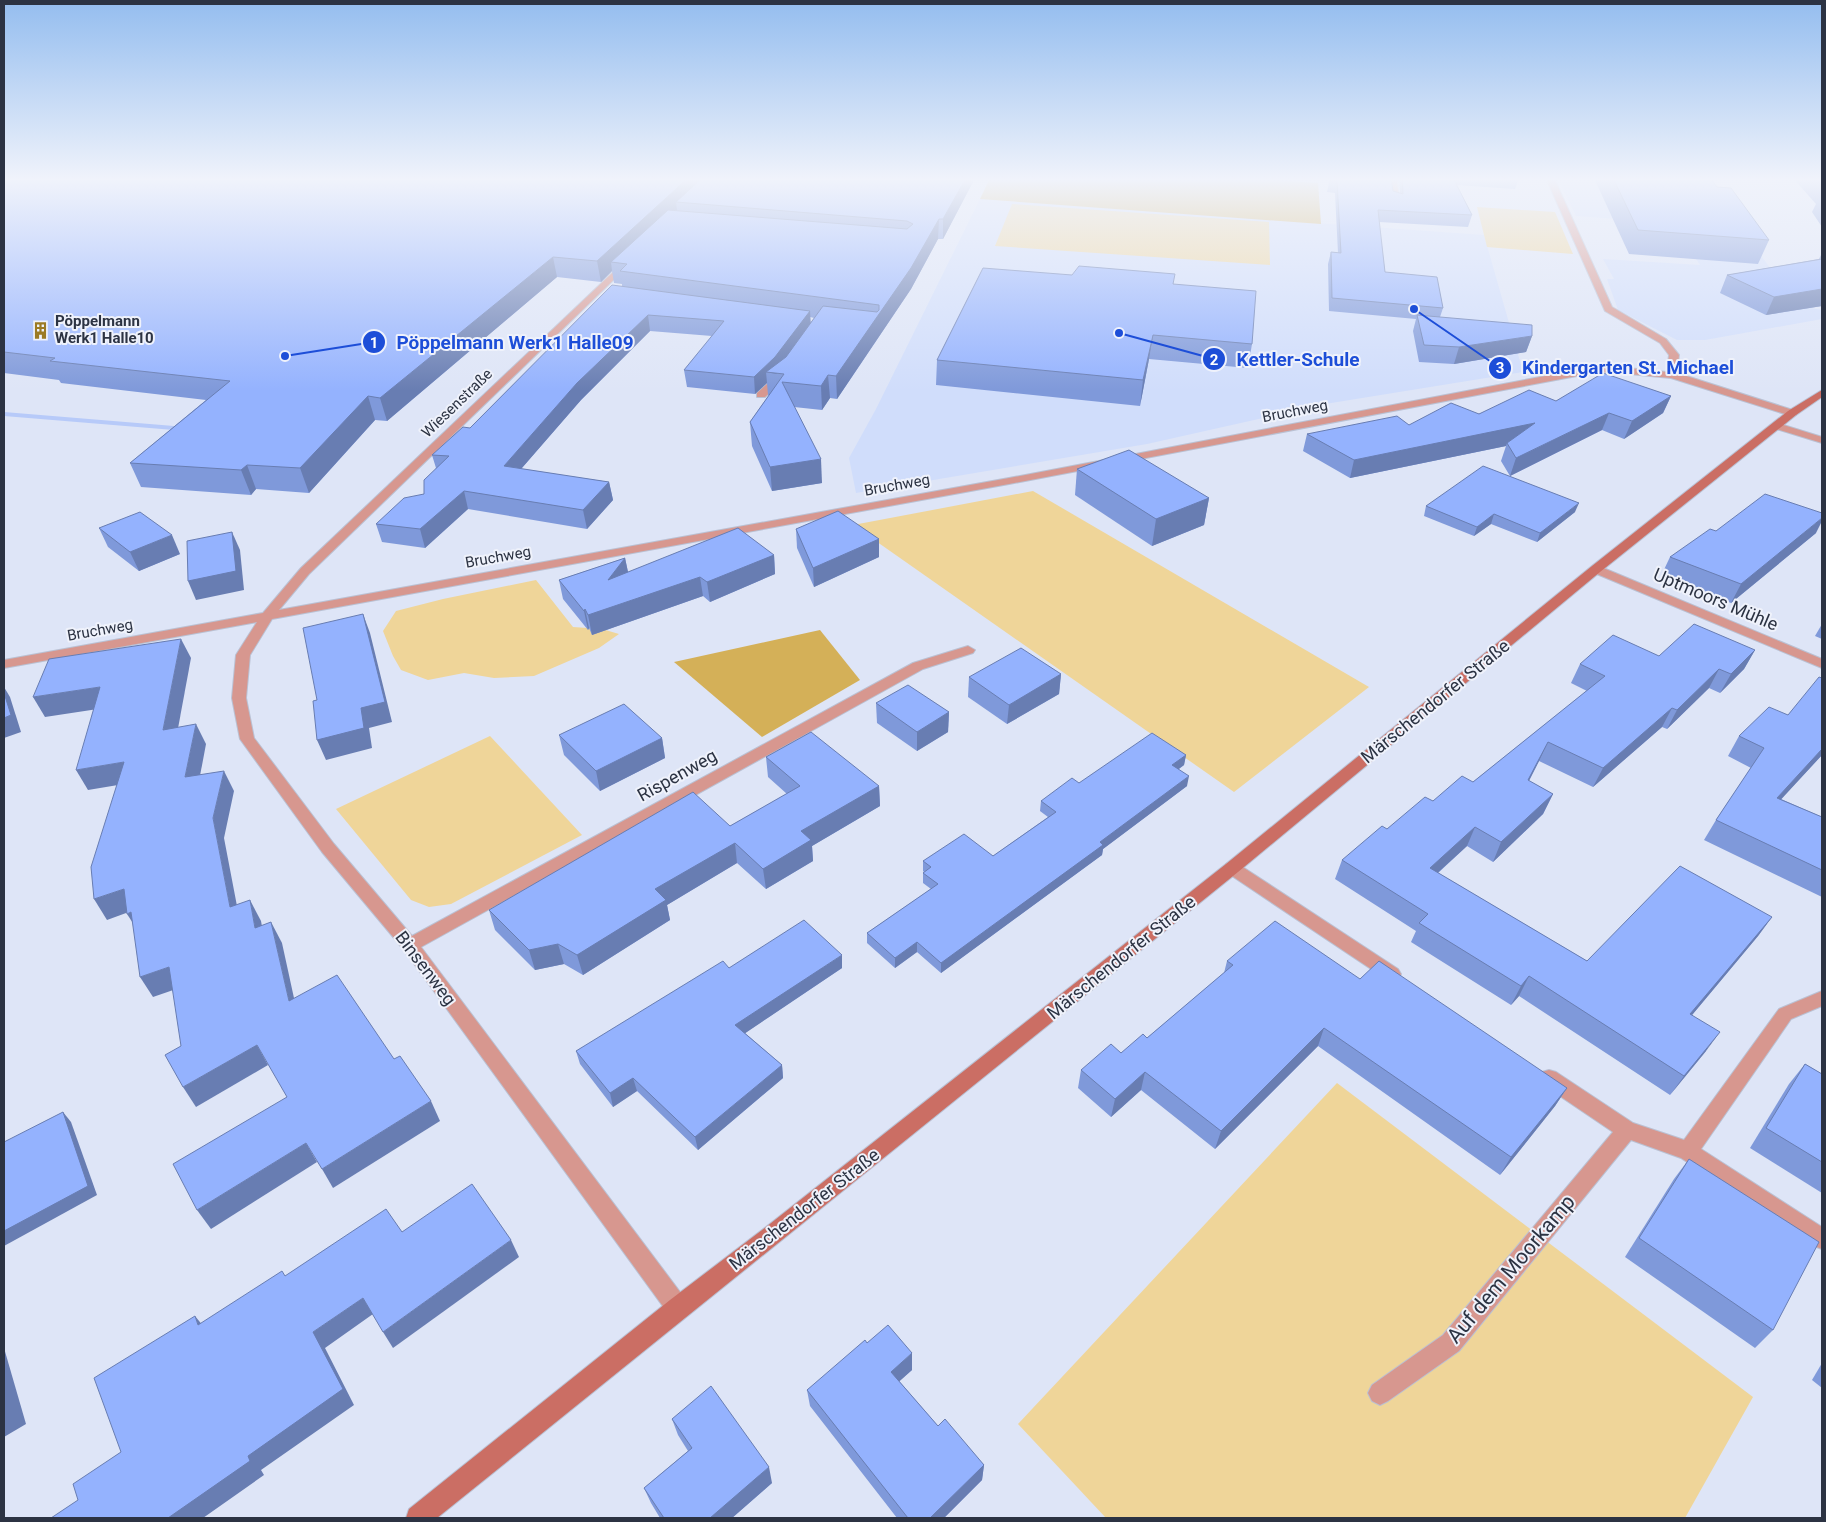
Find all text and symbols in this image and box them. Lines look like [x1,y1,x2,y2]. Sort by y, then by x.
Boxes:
place label: Pöppelmann Werk1 Halle10 [55,312,154,347]
building icon: Pöppelmann Werk1 Halle10 [31,320,51,340]
callout: Pöppelmann Werk1 Halle09 [361,325,643,359]
text: Pöppelmann Werk1 Halle09 [396,331,634,354]
text: 1 [370,334,378,352]
callout: Kettler-Schule [1202,342,1370,376]
text: Kettler-Schule [1237,348,1359,371]
text: 2 [1210,351,1219,369]
callout: Kindergarten St. Michael [1487,351,1744,385]
text: Kindergarten St. Michael [1522,356,1734,379]
text: 3 [1496,359,1504,377]
street label: Wiesenstraße [418,365,496,441]
street label: Bruchweg [1261,396,1329,426]
street label: Bruchweg [863,470,931,500]
street label: Bruchweg [464,542,532,572]
street label: Uptmoors Mühle [1651,563,1781,635]
street label: Bruchweg [66,615,134,645]
street label: Märschendorfer Straße [1357,635,1513,767]
street label: Rispenweg [634,745,720,805]
street label: Märschendorfer Straße [1043,891,1199,1023]
street label: Binsenweg [391,927,461,1009]
street label: Märschendorfer Straße [725,1144,883,1274]
street label: Auf dem Moorkamp [1442,1190,1580,1348]

